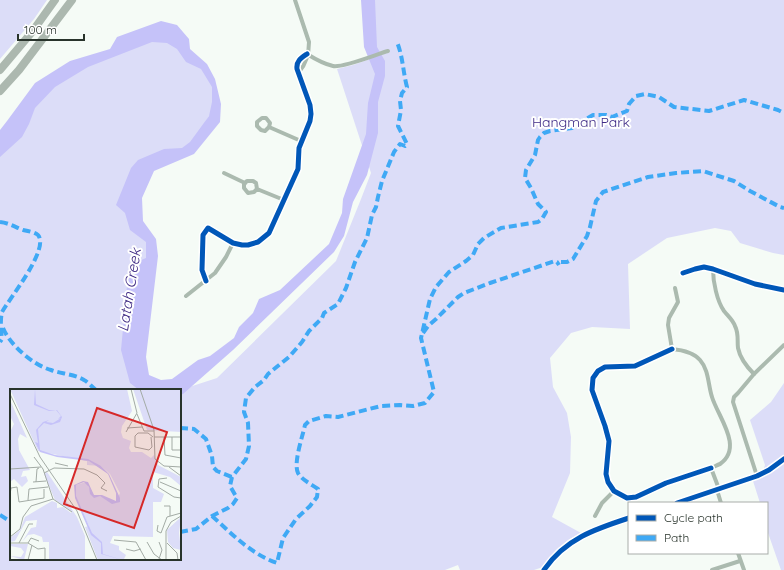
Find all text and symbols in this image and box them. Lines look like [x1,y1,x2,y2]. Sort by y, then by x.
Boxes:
scale bar [18,16,84,42]
text: 100 m [24,22,57,37]
park label: Hangman Park [532,113,630,131]
water label: Latah Creek [113,245,145,333]
inset map [10,389,181,560]
legend [628,502,768,554]
text: Cycle path [664,510,723,525]
text: Path [664,530,689,545]

